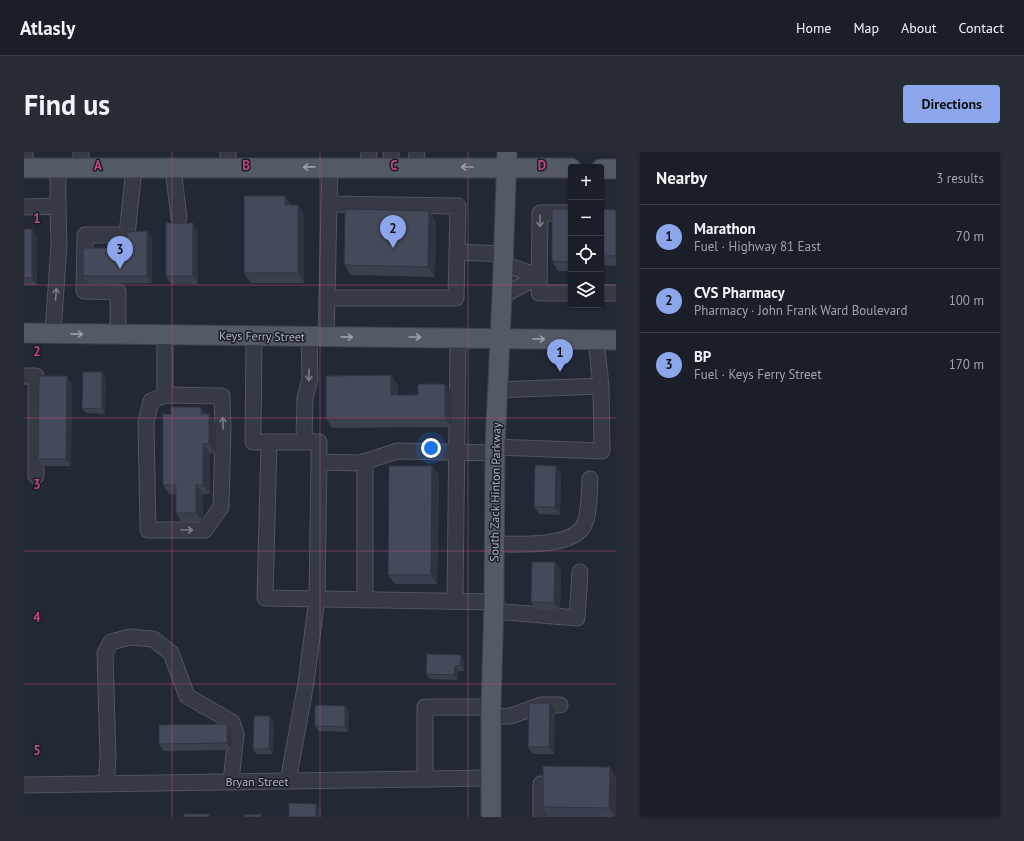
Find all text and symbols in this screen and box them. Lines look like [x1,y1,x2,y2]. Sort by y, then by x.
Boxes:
text: Atlasly [20,16,75,40]
text: Home [796,19,831,37]
text: Map [853,19,879,37]
text: About [901,19,937,37]
text: Contact [959,19,1004,37]
button: Directions [903,85,1000,123]
text: Find us [24,86,110,123]
text: A [94,157,102,174]
text: B [242,157,250,174]
text: C [390,157,398,174]
text: D [538,157,546,174]
one-way arrow [303,163,316,171]
one-way arrow [461,163,474,171]
map controls [568,164,604,308]
button: + [568,164,604,200]
text: Nearby [656,167,707,189]
text: 3 results [936,170,984,187]
button: − [568,200,604,236]
text: 1 [33,210,41,227]
one-way arrow [536,214,544,227]
pin: 2 [380,215,406,248]
text: Marathon [694,219,756,238]
text: 1 [665,228,673,245]
text: 70 m [956,228,984,245]
pin: 3 [107,236,133,269]
button: locate [568,236,604,272]
text: Fuel · Highway 81 East [694,238,821,255]
button: layers [568,272,604,308]
text: CVS Pharmacy [694,283,785,302]
one-way arrow [52,288,59,301]
text: 2 [665,292,673,309]
text: 100 m [949,292,984,309]
text: Pharmacy · John Frank Ward Boulevard [694,302,908,319]
street label: Keys Ferry Street [219,328,305,344]
one-way arrow [70,330,83,337]
one-way arrow [340,333,353,341]
one-way arrow [408,334,421,341]
one-way arrow [532,335,545,343]
pin: 1 [547,339,573,372]
text: 2 [33,343,41,360]
text: BP [694,347,711,366]
text: 3 [665,356,673,373]
text: 170 m [949,356,984,373]
text: Fuel · Keys Ferry Street [694,366,822,383]
one-way arrow [306,368,313,381]
one-way arrow [219,417,226,430]
street label: South Zack Hinton Parkway [486,422,504,562]
your location [421,438,441,458]
text: 3 [33,476,41,493]
one-way arrow [180,526,193,534]
text: 4 [33,609,41,626]
text: 5 [33,742,41,759]
street label: Bryan Street [225,774,289,789]

